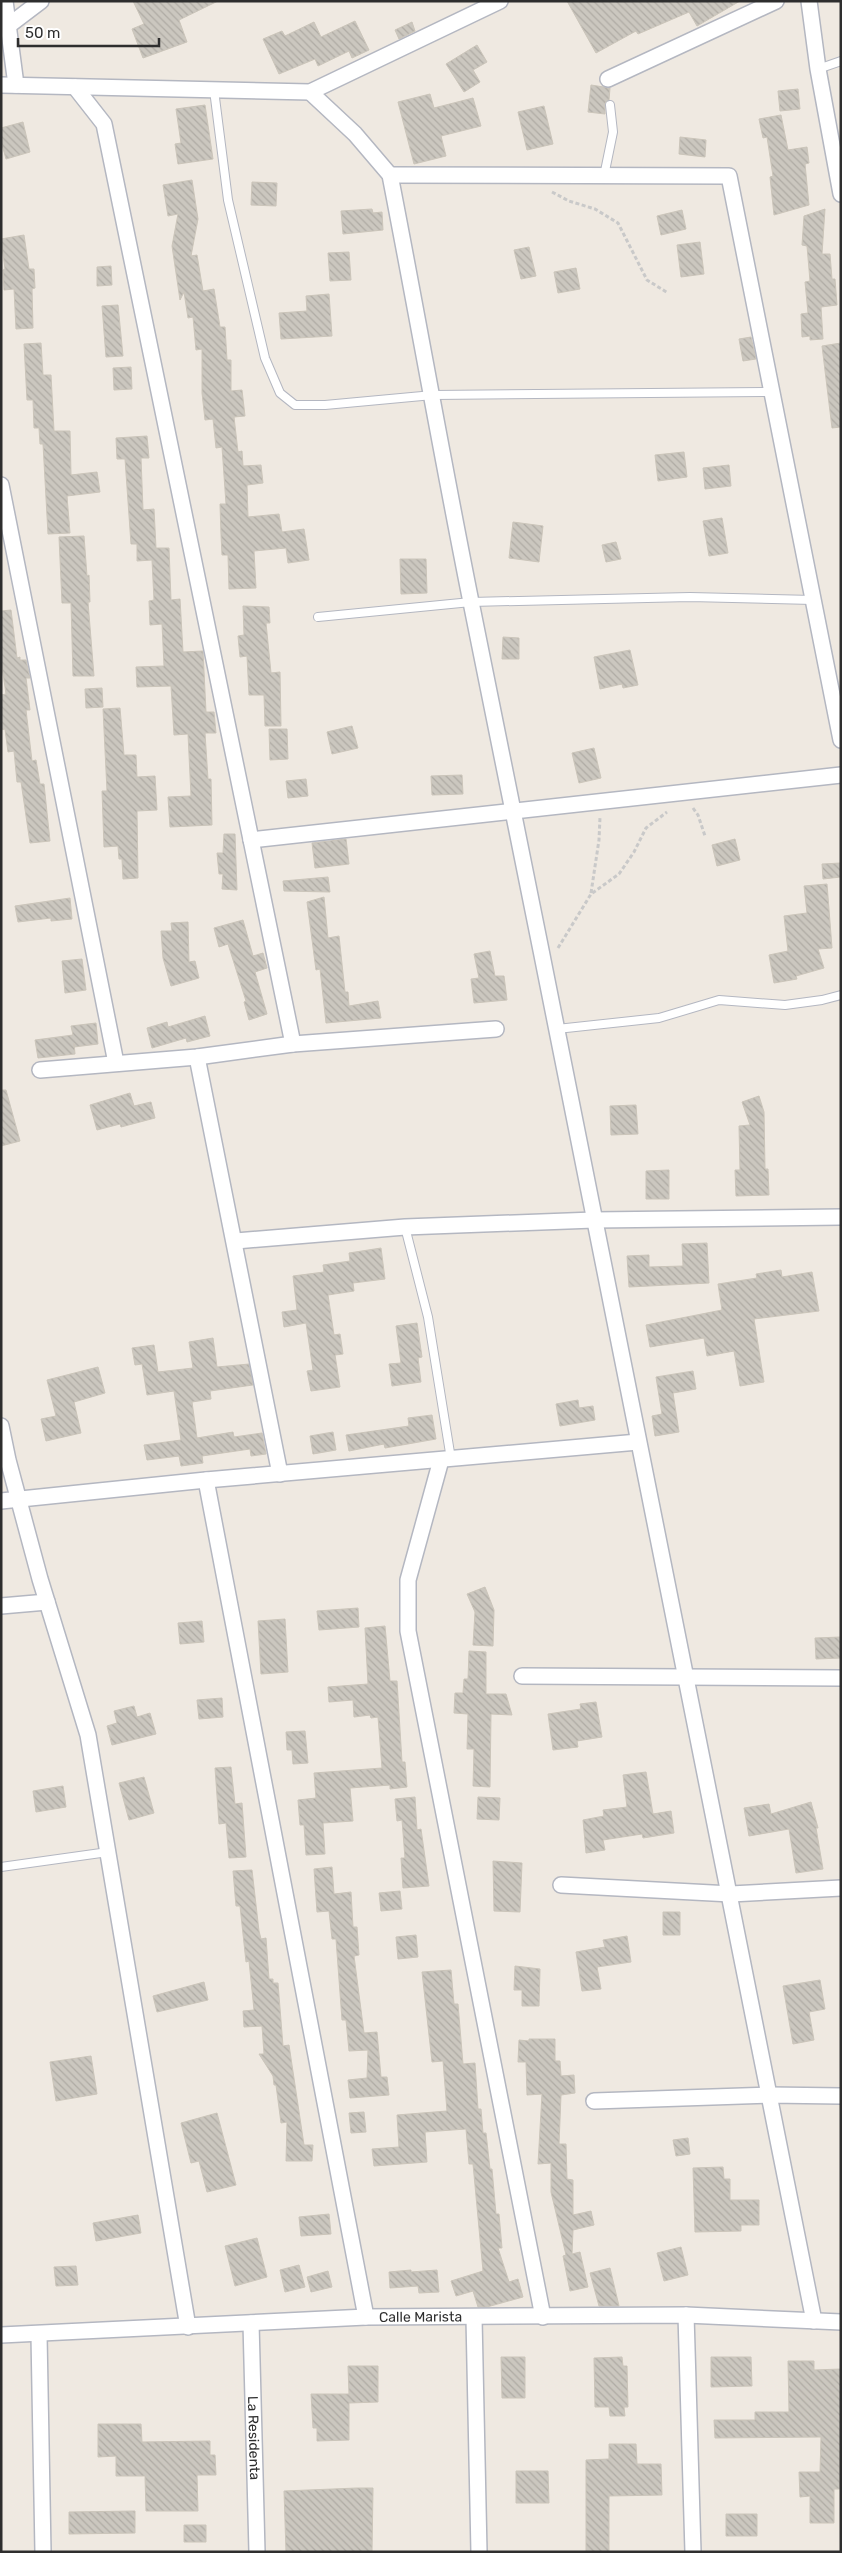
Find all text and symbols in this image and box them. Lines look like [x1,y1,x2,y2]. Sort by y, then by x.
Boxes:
scale bar [18,15,159,47]
text: 50 m [25,24,60,42]
street label: Calle Marista [379,2308,462,2326]
street label: La Residenta [244,2396,263,2480]

